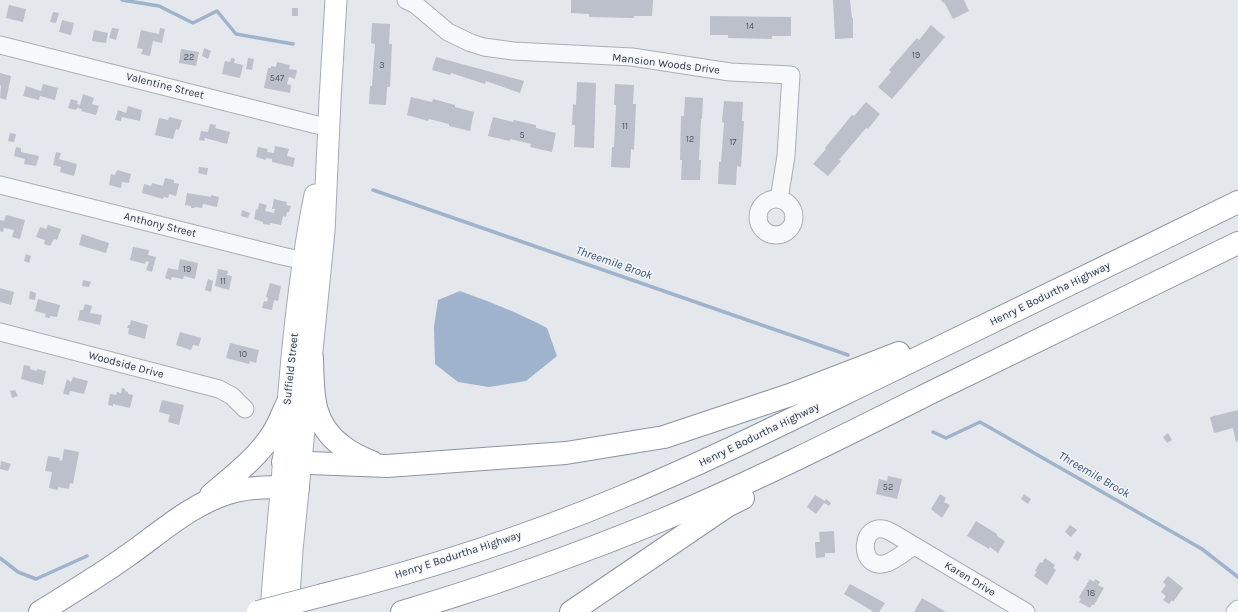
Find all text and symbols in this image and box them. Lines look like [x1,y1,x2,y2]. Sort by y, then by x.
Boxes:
house number: 14 [746,21,754,31]
house number: 19 [912,50,920,60]
street label: Mansion Woods Drive [611,51,721,77]
house number: 22 [184,52,194,62]
house number: 3 [379,60,385,70]
street label: Valentine Street [125,70,205,102]
house number: 547 [270,73,284,83]
house number: 11 [622,121,628,131]
house number: 5 [519,130,525,140]
house number: 12 [686,134,694,144]
house number: 17 [729,137,737,147]
street label: Anthony Street [122,210,198,240]
water label: Threemile Brook [574,243,654,283]
street label: Henry E Bodurtha Highway [988,259,1112,329]
house number: 19 [183,264,191,274]
house number: 11 [220,276,226,286]
street label: Suffield Street [281,332,301,406]
street label: Woodside Drive [87,349,165,381]
house number: 10 [239,349,247,359]
street label: Henry E Bodurtha Highway [697,400,821,470]
water label: Threemile Brook [1056,449,1132,501]
house number: 52 [883,482,893,492]
street label: Henry E Bodurtha Highway [393,528,523,582]
street label: Karen Drive [942,559,998,599]
house number: 18 [1087,588,1095,598]

